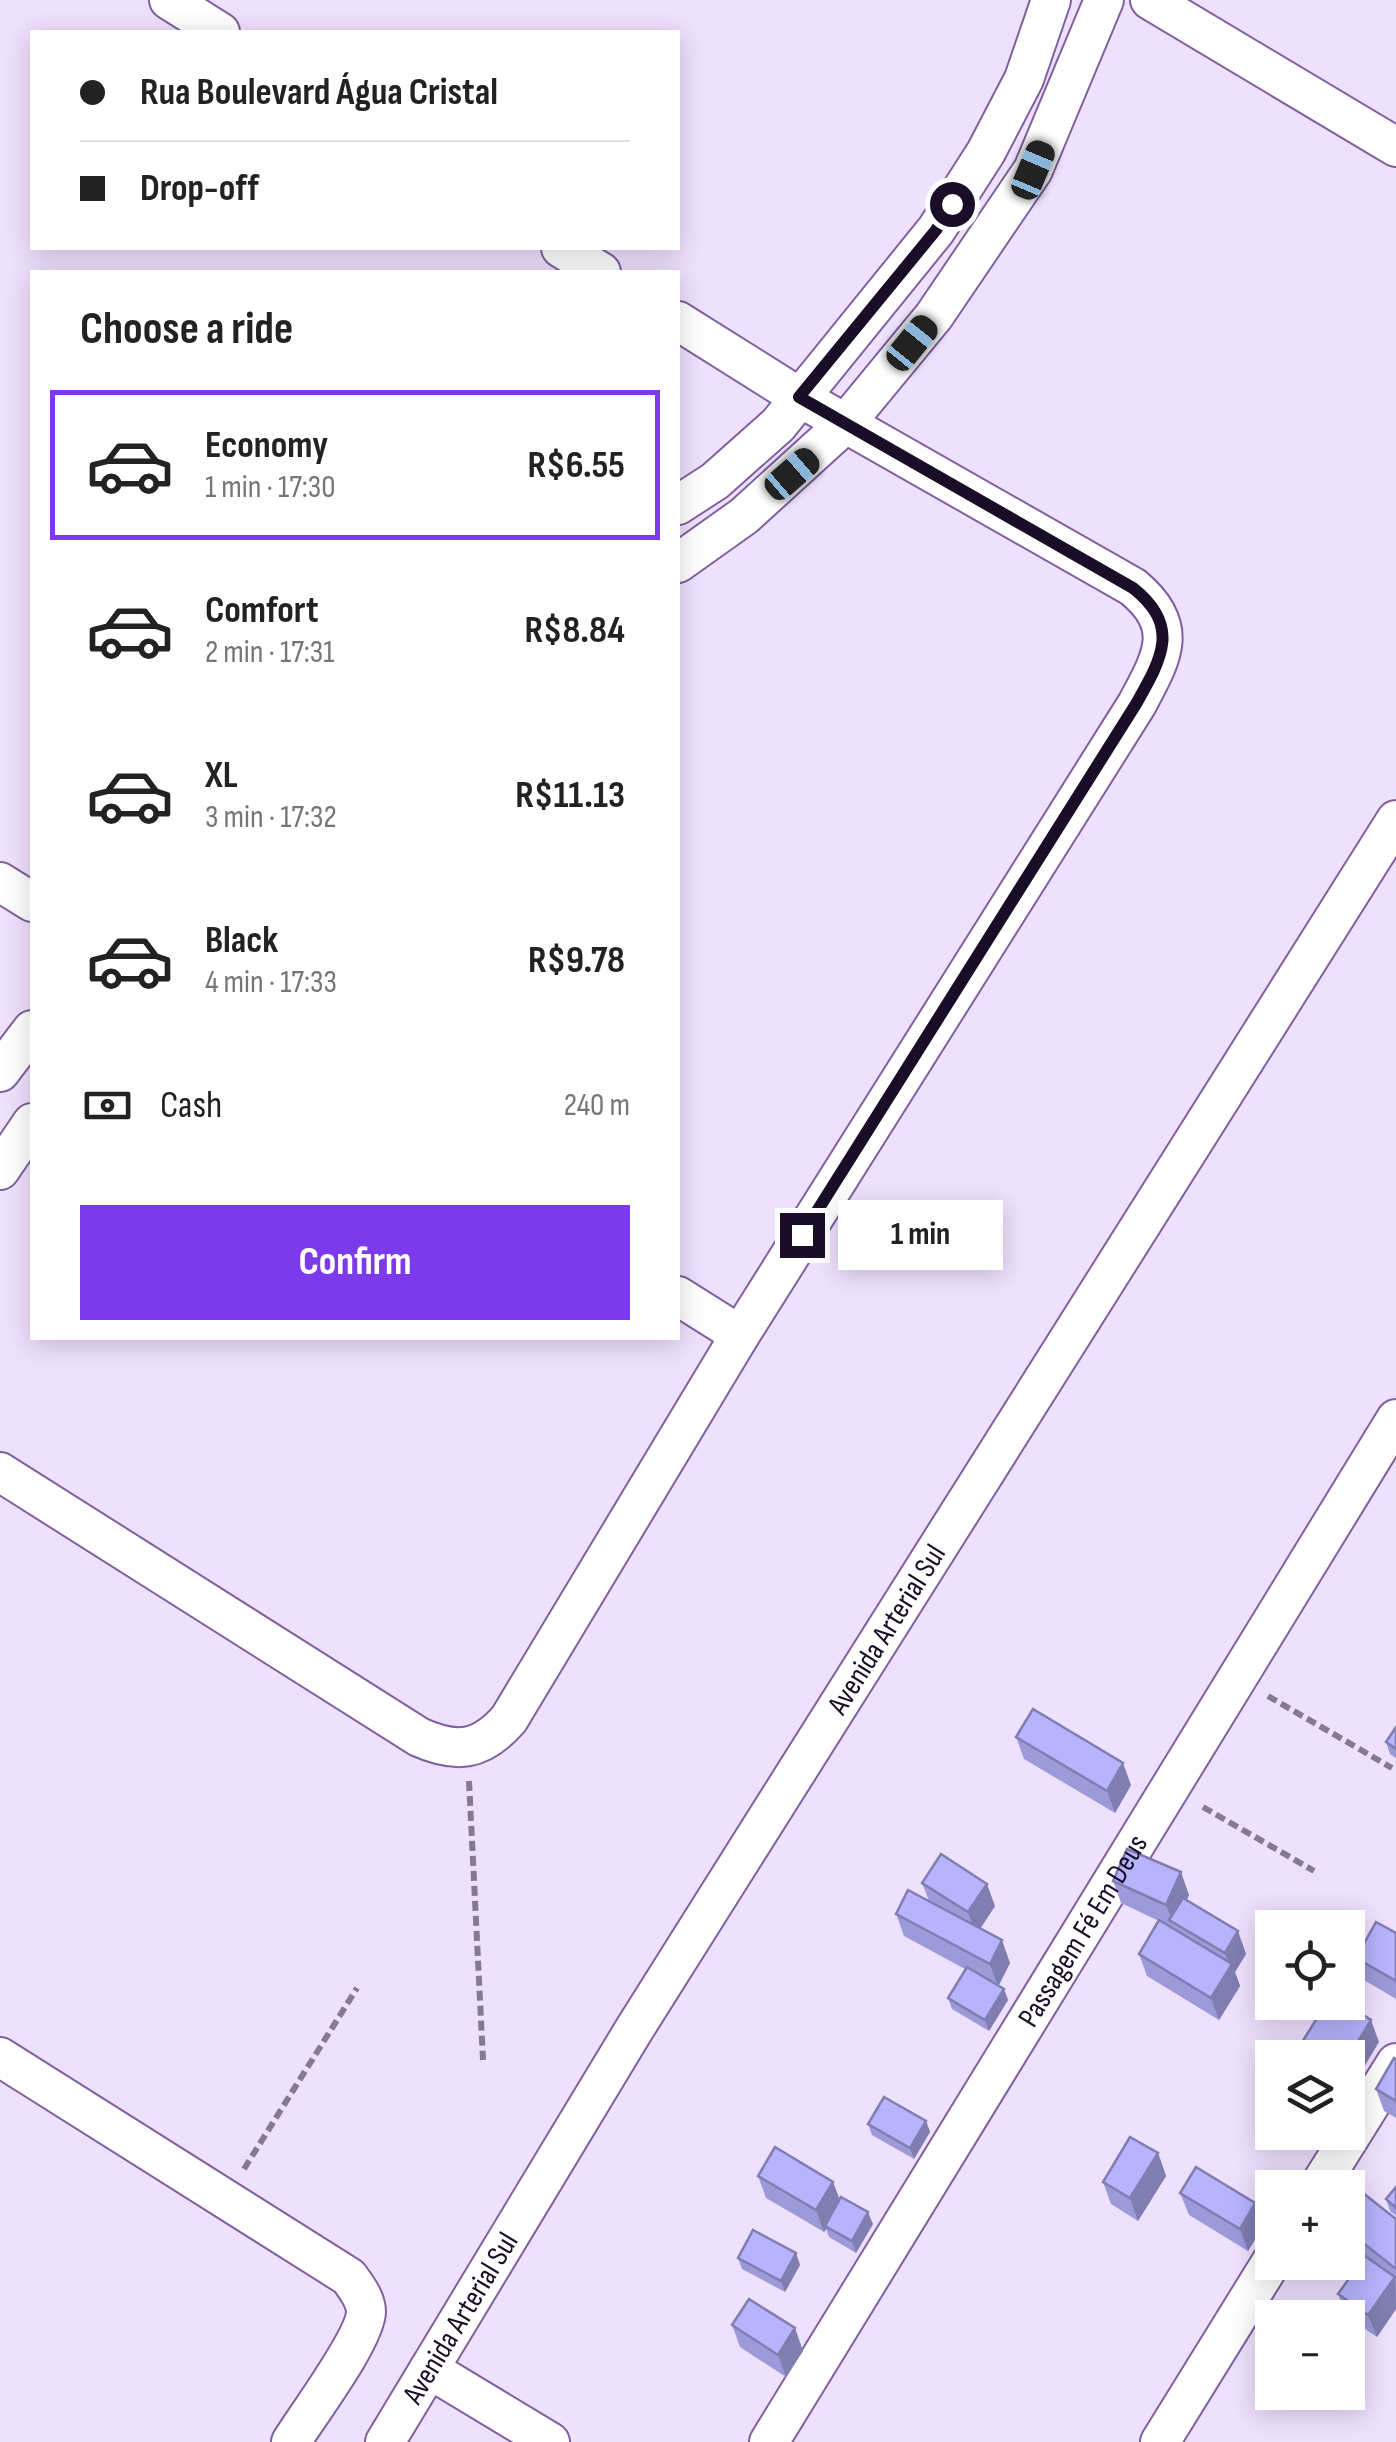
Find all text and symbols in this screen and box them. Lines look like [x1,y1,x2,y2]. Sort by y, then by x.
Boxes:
text: Rua Boulevard Água Cristal [140,70,498,115]
car [1007,137,1059,203]
text: Drop-off [140,166,259,211]
route start [930,182,975,227]
text: Choose a ride [80,302,293,357]
car [881,310,943,376]
icon: car [85,420,175,510]
text: Economy [205,423,328,468]
text: R$6.55 [528,443,625,488]
car [760,443,824,505]
text: 1 min · 17:30 [205,468,335,507]
icon: car [85,585,175,675]
text: Comfort [205,588,319,633]
text: R$8.84 [524,608,625,653]
text: 2 min · 17:31 [205,633,334,672]
icon: car [85,750,175,840]
text: XL [205,753,238,798]
text: R$11.13 [515,773,625,818]
text: 3 min · 17:32 [205,798,337,837]
icon: car [85,915,175,1005]
text: Black [205,918,278,963]
text: R$9.78 [528,938,625,983]
text: 4 min · 17:33 [205,963,337,1002]
icon: cash [80,1078,135,1133]
text: Cash [160,1083,222,1128]
text: 240 m [564,1086,630,1125]
callout: 1 min [837,1200,1002,1270]
button: Confirm [80,1205,630,1320]
route end [780,1213,825,1258]
text: 1 min [891,1215,950,1254]
street label: Avenida Arterial Sul [820,1538,954,1722]
street label: Passagem Fé Em Deus [1011,1828,1156,2034]
map controls [1255,1910,1365,2410]
button: locate [1255,1910,1365,2020]
button: layers [1255,2040,1365,2150]
button: + [1255,2170,1365,2280]
street label: Avenida Arterial Sul [395,2226,526,2411]
button: − [1255,2300,1365,2410]

